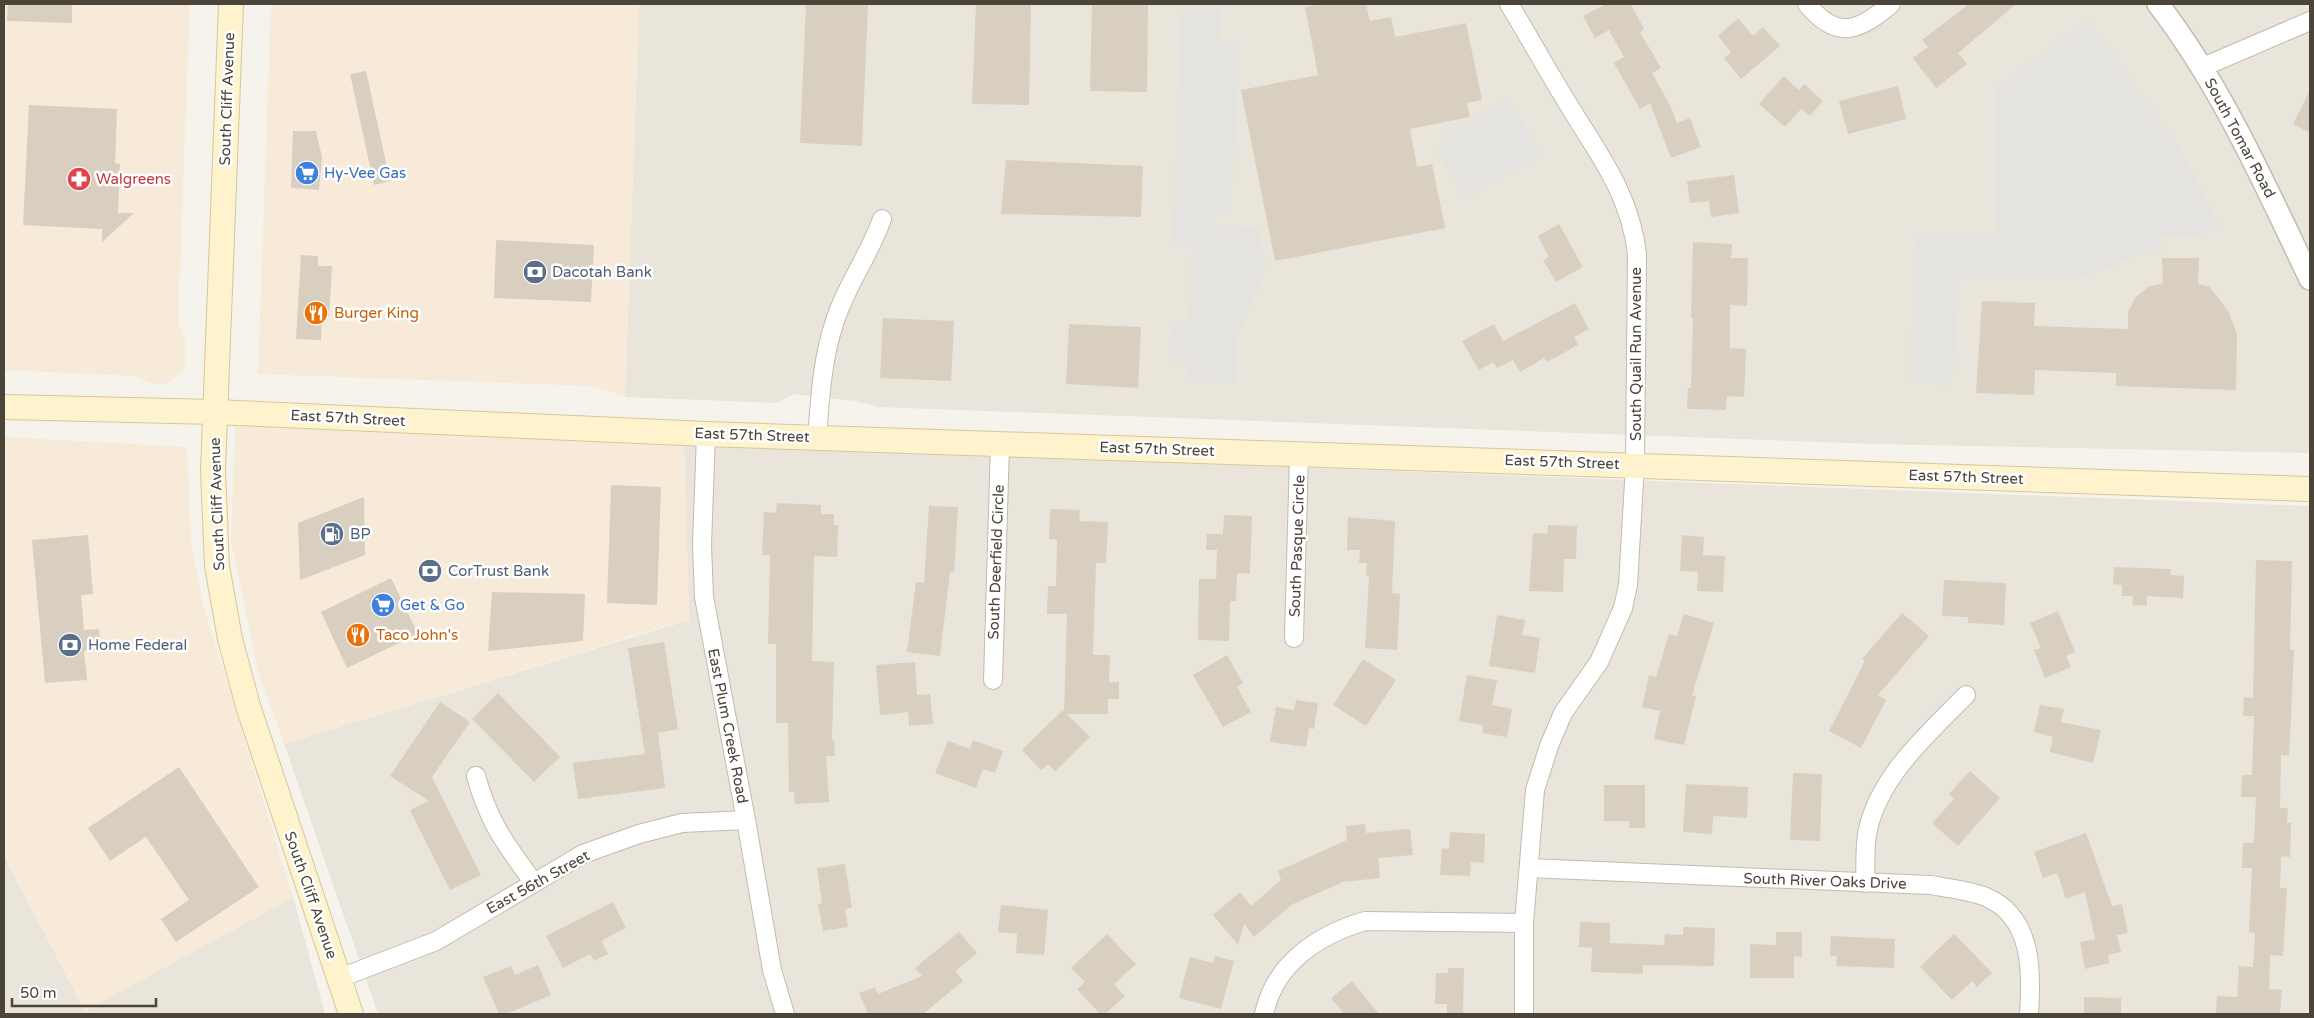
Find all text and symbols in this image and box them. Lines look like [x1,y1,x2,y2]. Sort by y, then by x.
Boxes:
street label: South Cliff Avenue [216,32,238,166]
street label: South Tomar Road [2201,75,2279,201]
supermarket icon: Hy-Vee Gas [294,160,320,186]
place label: Hy-Vee Gas [324,164,406,182]
pharmacy icon: Walgreens [66,166,92,192]
place label: Walgreens [96,170,171,188]
bank icon: Dacotah Bank [522,259,548,285]
place label: Dacotah Bank [552,263,652,281]
street label: South Quail Run Avenue [1627,267,1645,441]
restaurant icon: Burger King [303,300,329,326]
place label: Burger King [334,304,419,322]
street label: East 57th Street [290,406,406,430]
street label: East 57th Street [694,424,810,446]
street label: South Cliff Avenue [206,437,228,571]
street label: East 57th Street [1099,438,1215,460]
street label: East 57th Street [1504,451,1620,473]
street label: East 57th Street [1908,466,2024,488]
street label: South Pasque Circle [1286,474,1308,618]
street label: South Deerfield Circle [984,484,1008,640]
fuel station icon: BP [319,521,345,547]
place label: BP [350,525,370,543]
bank icon: CorTrust Bank [417,558,443,584]
place label: CorTrust Bank [448,562,549,580]
supermarket icon: Get & Go [370,592,396,618]
place label: Get & Go [400,596,465,614]
restaurant icon: Taco John's [345,622,371,648]
place label: Taco John's [376,626,458,644]
bank icon: Home Federal [57,632,83,658]
place label: Home Federal [88,636,187,654]
street label: East Plum Creek Road [704,647,752,805]
street label: South Cliff Avenue [281,829,341,961]
street label: East 56th Street [483,846,593,918]
street label: South River Oaks Drive [1743,869,1907,893]
scale bar [12,976,156,1008]
text: 50 m [20,984,57,1002]

